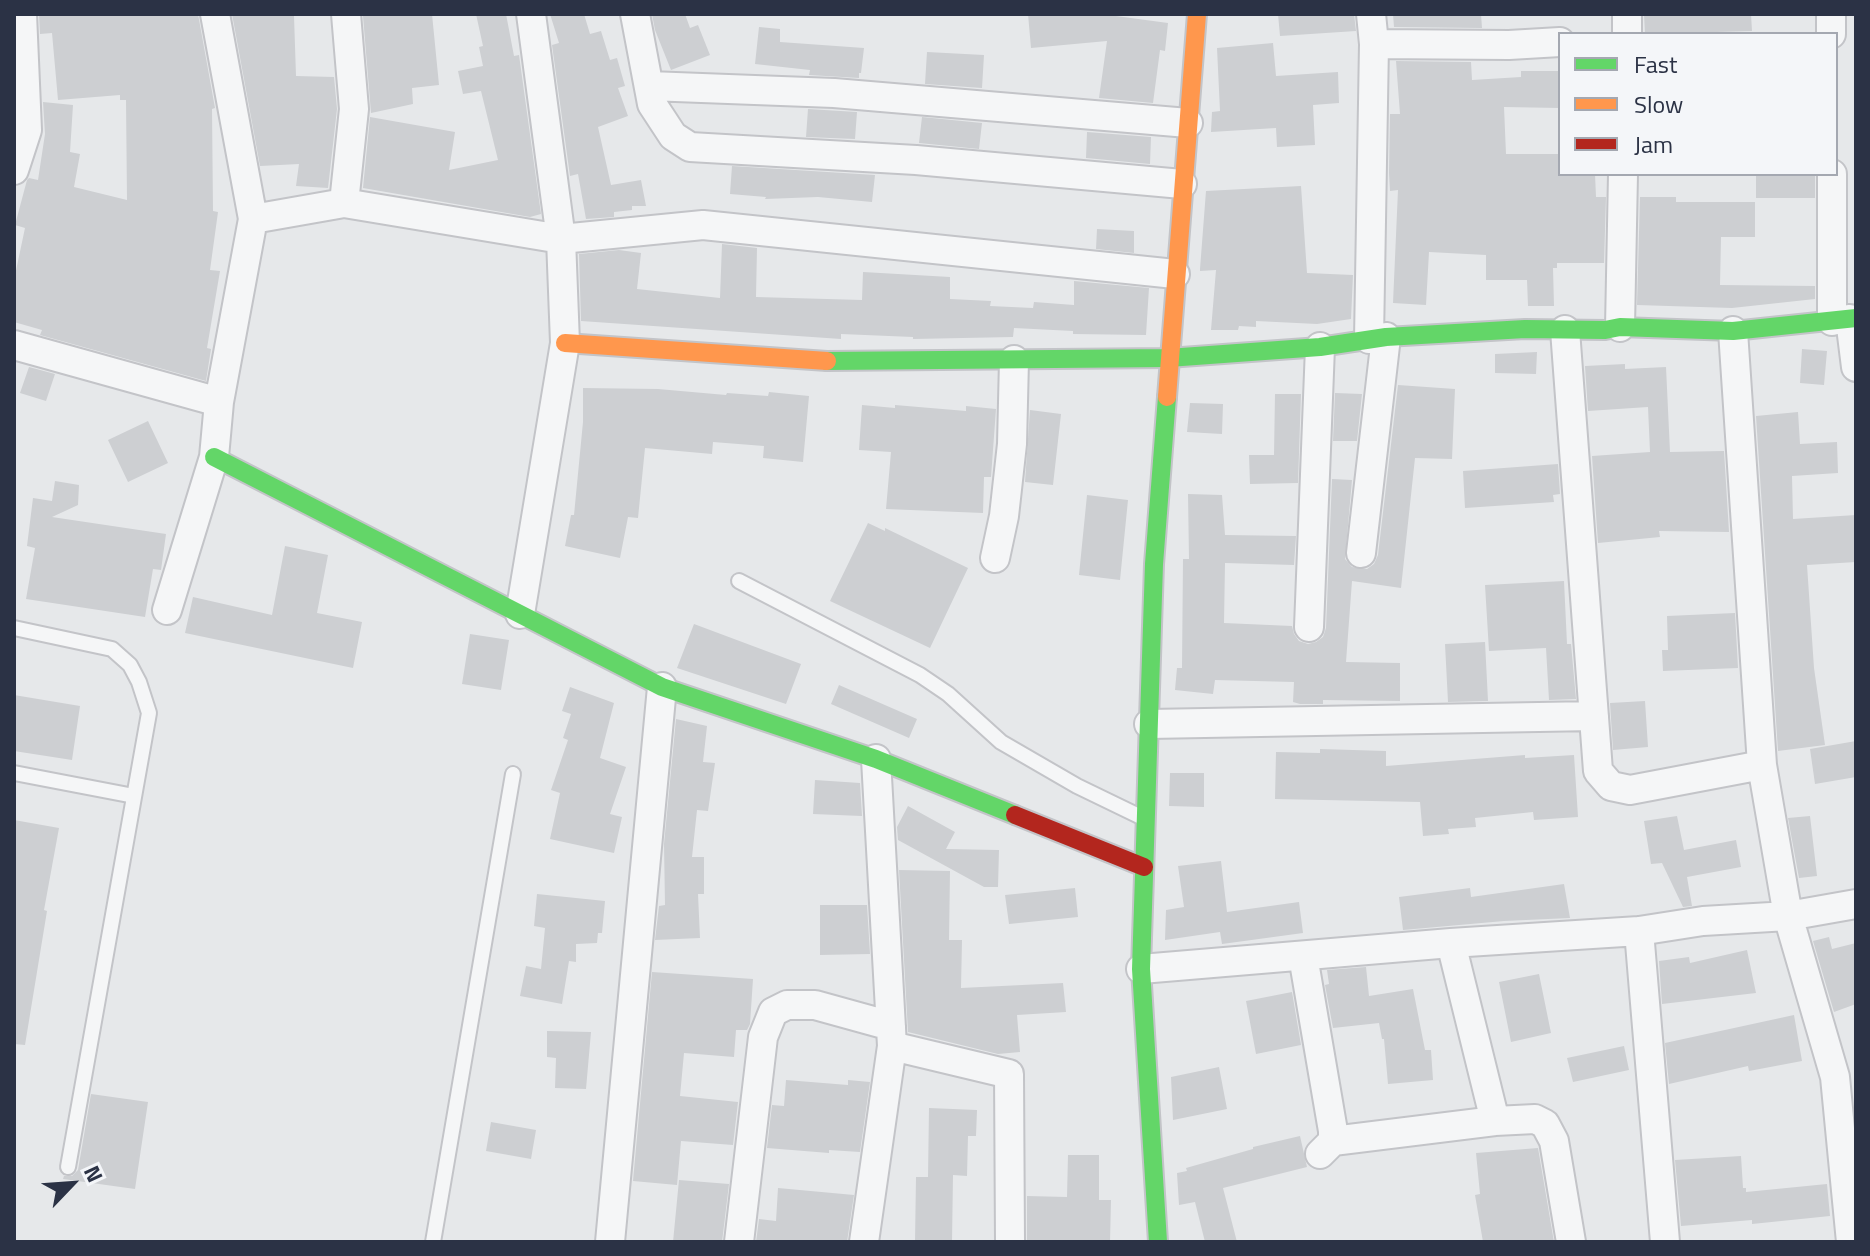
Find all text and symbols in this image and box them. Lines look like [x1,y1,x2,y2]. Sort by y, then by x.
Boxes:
legend [1558,32,1838,176]
text: Fast [1634,46,1677,82]
text: Slow [1634,86,1683,122]
text: Jam [1634,126,1673,162]
north arrow [32,1144,112,1224]
text: N [75,1160,112,1188]

